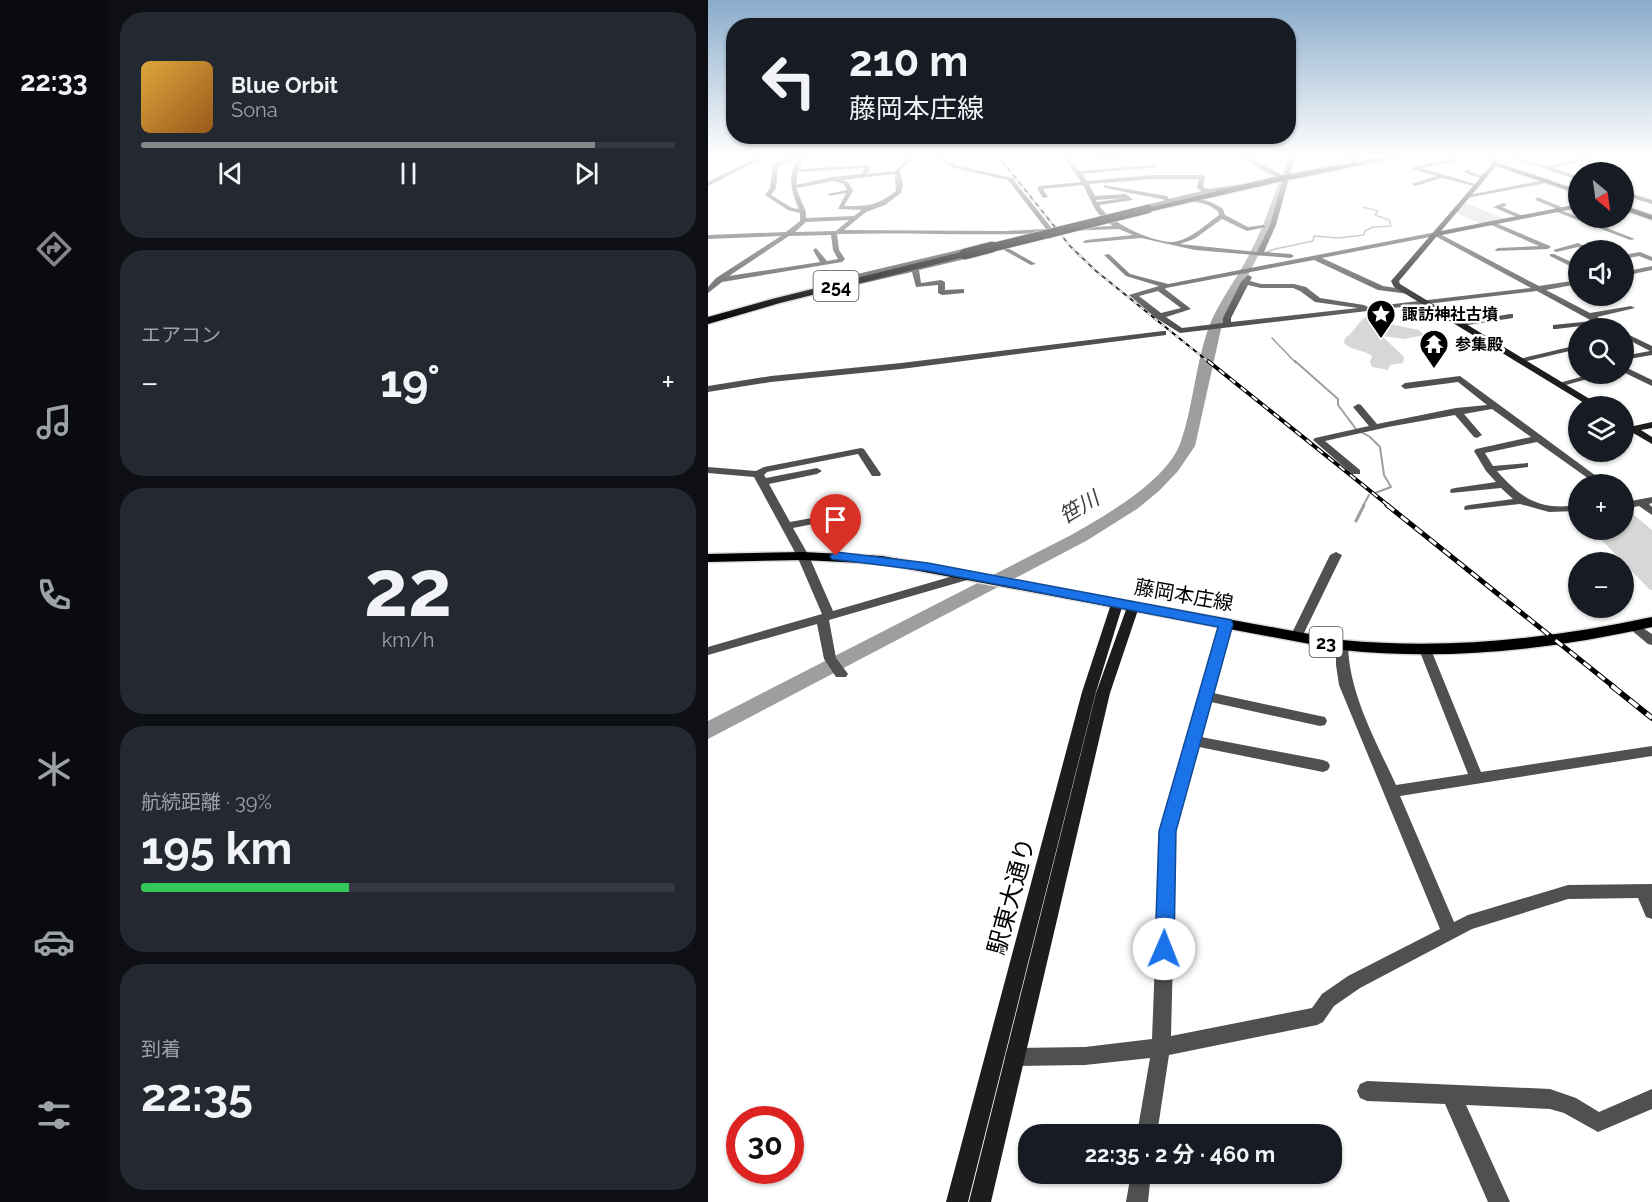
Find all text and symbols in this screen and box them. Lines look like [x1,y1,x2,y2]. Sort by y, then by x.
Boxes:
text: 210 m [849,37,968,86]
icon: left [750,42,828,120]
text: 22:33 [20,66,88,97]
text: Blue Orbit [231,72,338,98]
text: 藤岡本庄線 [849,93,984,124]
text: Sona [231,98,278,122]
icon: previous [214,157,247,190]
icon: pause [392,157,425,190]
icon: next [570,157,603,190]
north arrow [1568,162,1634,228]
map controls [1568,162,1634,618]
icon: directions [33,228,75,270]
button: sound [1568,240,1634,306]
road number: 254 [814,271,858,301]
place icon: 諏訪神社古墳 [1365,298,1397,340]
place label: 諏訪神社古墳 [1402,305,1498,324]
button: search [1568,318,1634,384]
text: エアコン [141,323,221,347]
temple icon: 参集殿 [1418,328,1450,370]
place label: 参集殿 [1455,335,1503,354]
text: 19° [380,355,440,408]
text: − [141,363,159,402]
text: + [661,363,675,402]
button: layers [1568,396,1634,462]
icon: music [33,401,75,443]
button: + [1568,474,1634,540]
water label: 笹川 [1055,484,1105,529]
pin [810,494,861,556]
icon: arrive [819,503,852,536]
text: 22 [364,543,452,634]
button: − [1568,552,1634,618]
icon: phone [33,574,75,616]
street label: 藤岡本庄線 [1133,574,1235,616]
road number: 23 [1310,627,1342,657]
text: km/h [382,628,434,652]
icon: climate [33,748,75,790]
text: 航続距離 · 39% [141,790,272,814]
text: 195 km [141,822,292,875]
street label: 駅東大通り [981,834,1041,958]
position arrow [1132,917,1196,981]
icon: car [33,921,75,963]
text: 到着 [141,1037,181,1061]
text: 22:35 [141,1069,253,1122]
icon: filters [33,1094,75,1136]
speed limit sign: 30 [726,1106,804,1184]
text: 22:35 · 2 分 · 460 m [1085,1141,1275,1167]

